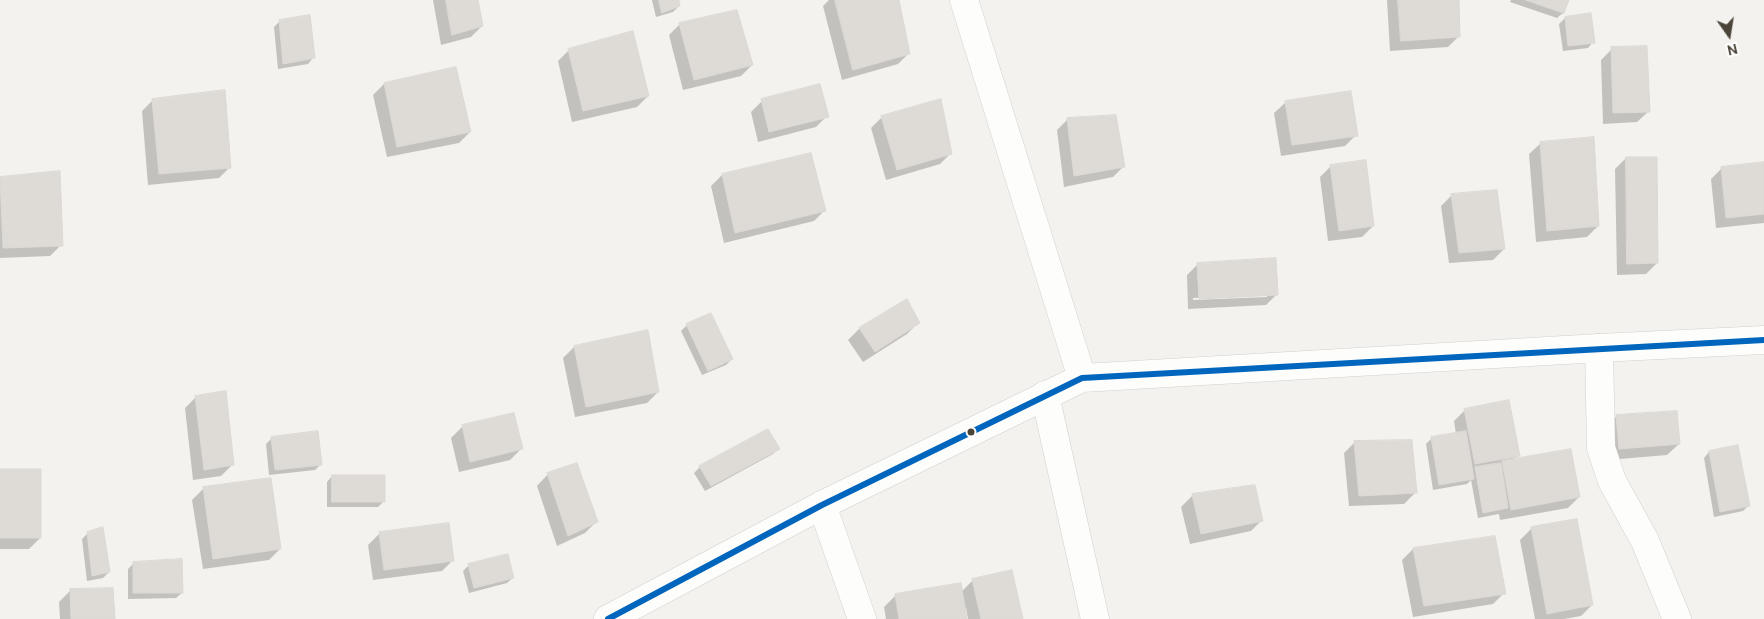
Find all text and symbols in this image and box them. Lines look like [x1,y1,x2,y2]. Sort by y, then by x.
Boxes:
north arrow [1704,10,1754,60]
text: N [1725,41,1739,59]
unlabelled marker [966,427,976,437]

